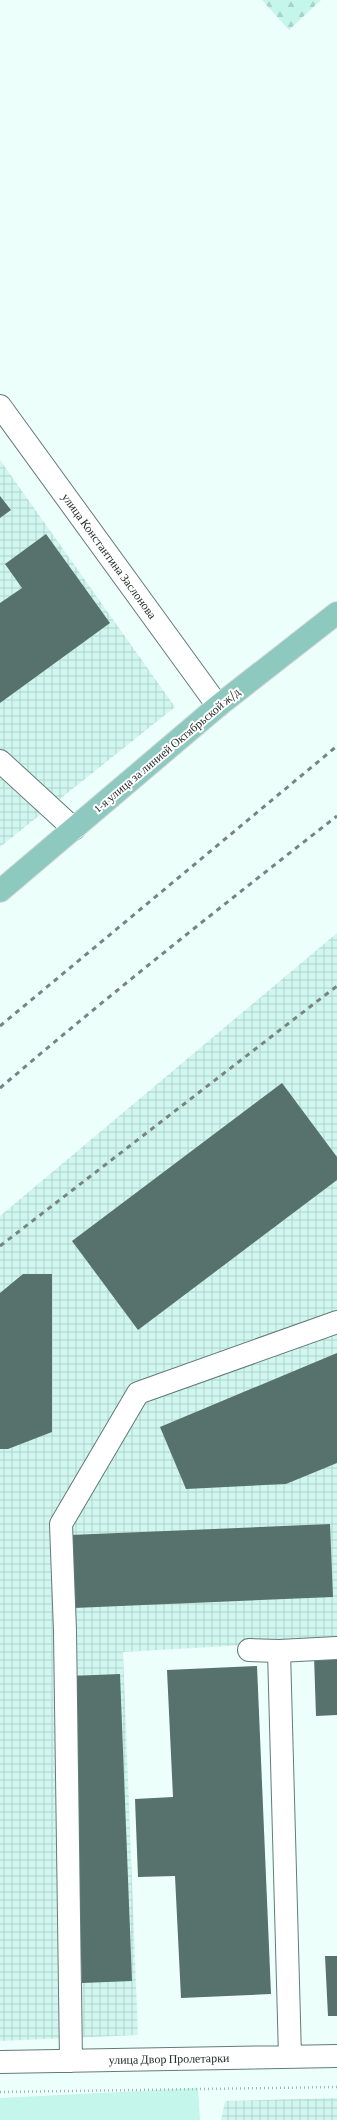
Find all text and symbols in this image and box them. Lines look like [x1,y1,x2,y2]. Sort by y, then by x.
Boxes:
street label: улица Константина Заслонова [59,491,160,622]
street label: 1-я улица за линией Октябрьской ж/д [91,685,243,815]
street label: улица Двор Пролетарки [109,2051,230,2067]

